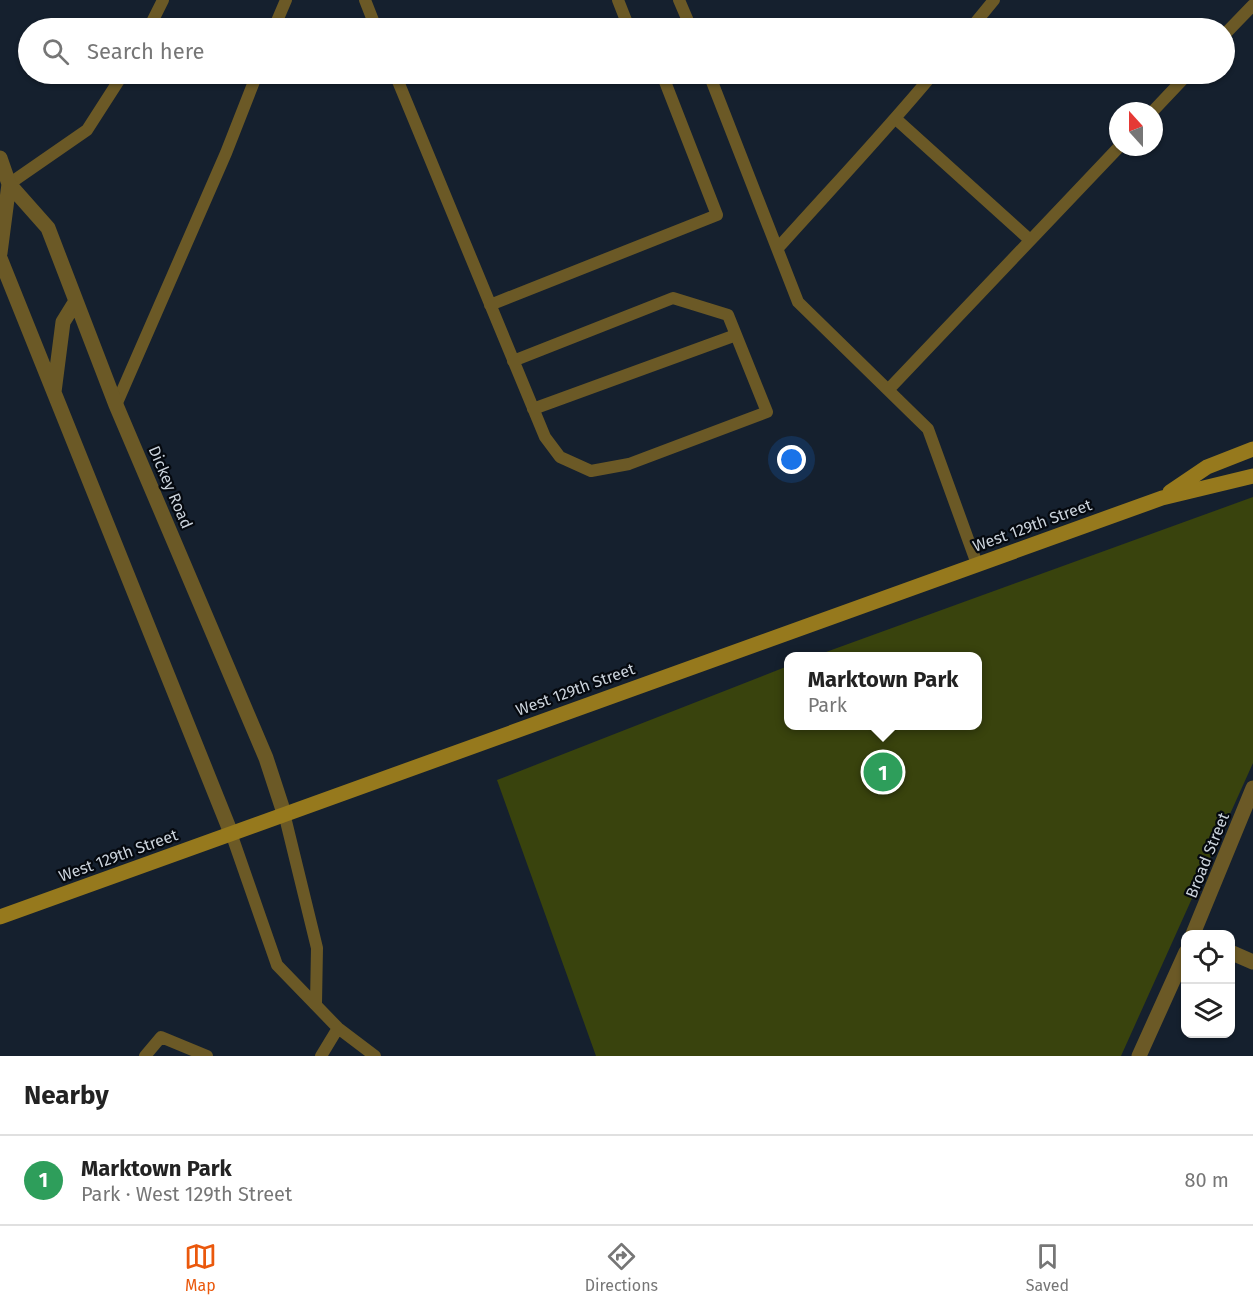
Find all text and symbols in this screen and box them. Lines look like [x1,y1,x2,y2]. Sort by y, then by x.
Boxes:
search box [18,18,1235,84]
icon: search [39,35,72,68]
text: Search here [87,38,205,65]
north arrow [1109,102,1163,156]
street label: Dickey Road [145,443,197,531]
your location [777,445,806,474]
street label: West 129th Street [970,495,1094,556]
popup [784,652,982,730]
street label: West 129th Street [513,659,637,720]
text: Marktown Park [808,666,958,693]
text: Park [808,693,847,717]
pin: 1 [864,750,902,794]
street label: Broad Street [1182,809,1233,901]
street label: West 129th Street [56,825,180,886]
map controls [1181,930,1235,1038]
button: locate [1181,930,1235,984]
button: layers [1181,984,1235,1038]
text: Nearby [24,1080,109,1111]
text: Marktown Park [81,1155,232,1182]
text: 1 [39,1168,48,1192]
text: 80 m [1184,1168,1229,1192]
text: Park · West 129th Street [81,1182,292,1206]
tab: Map [184,1240,217,1295]
tab: Directions [585,1240,658,1295]
tab: Saved [1026,1240,1069,1295]

